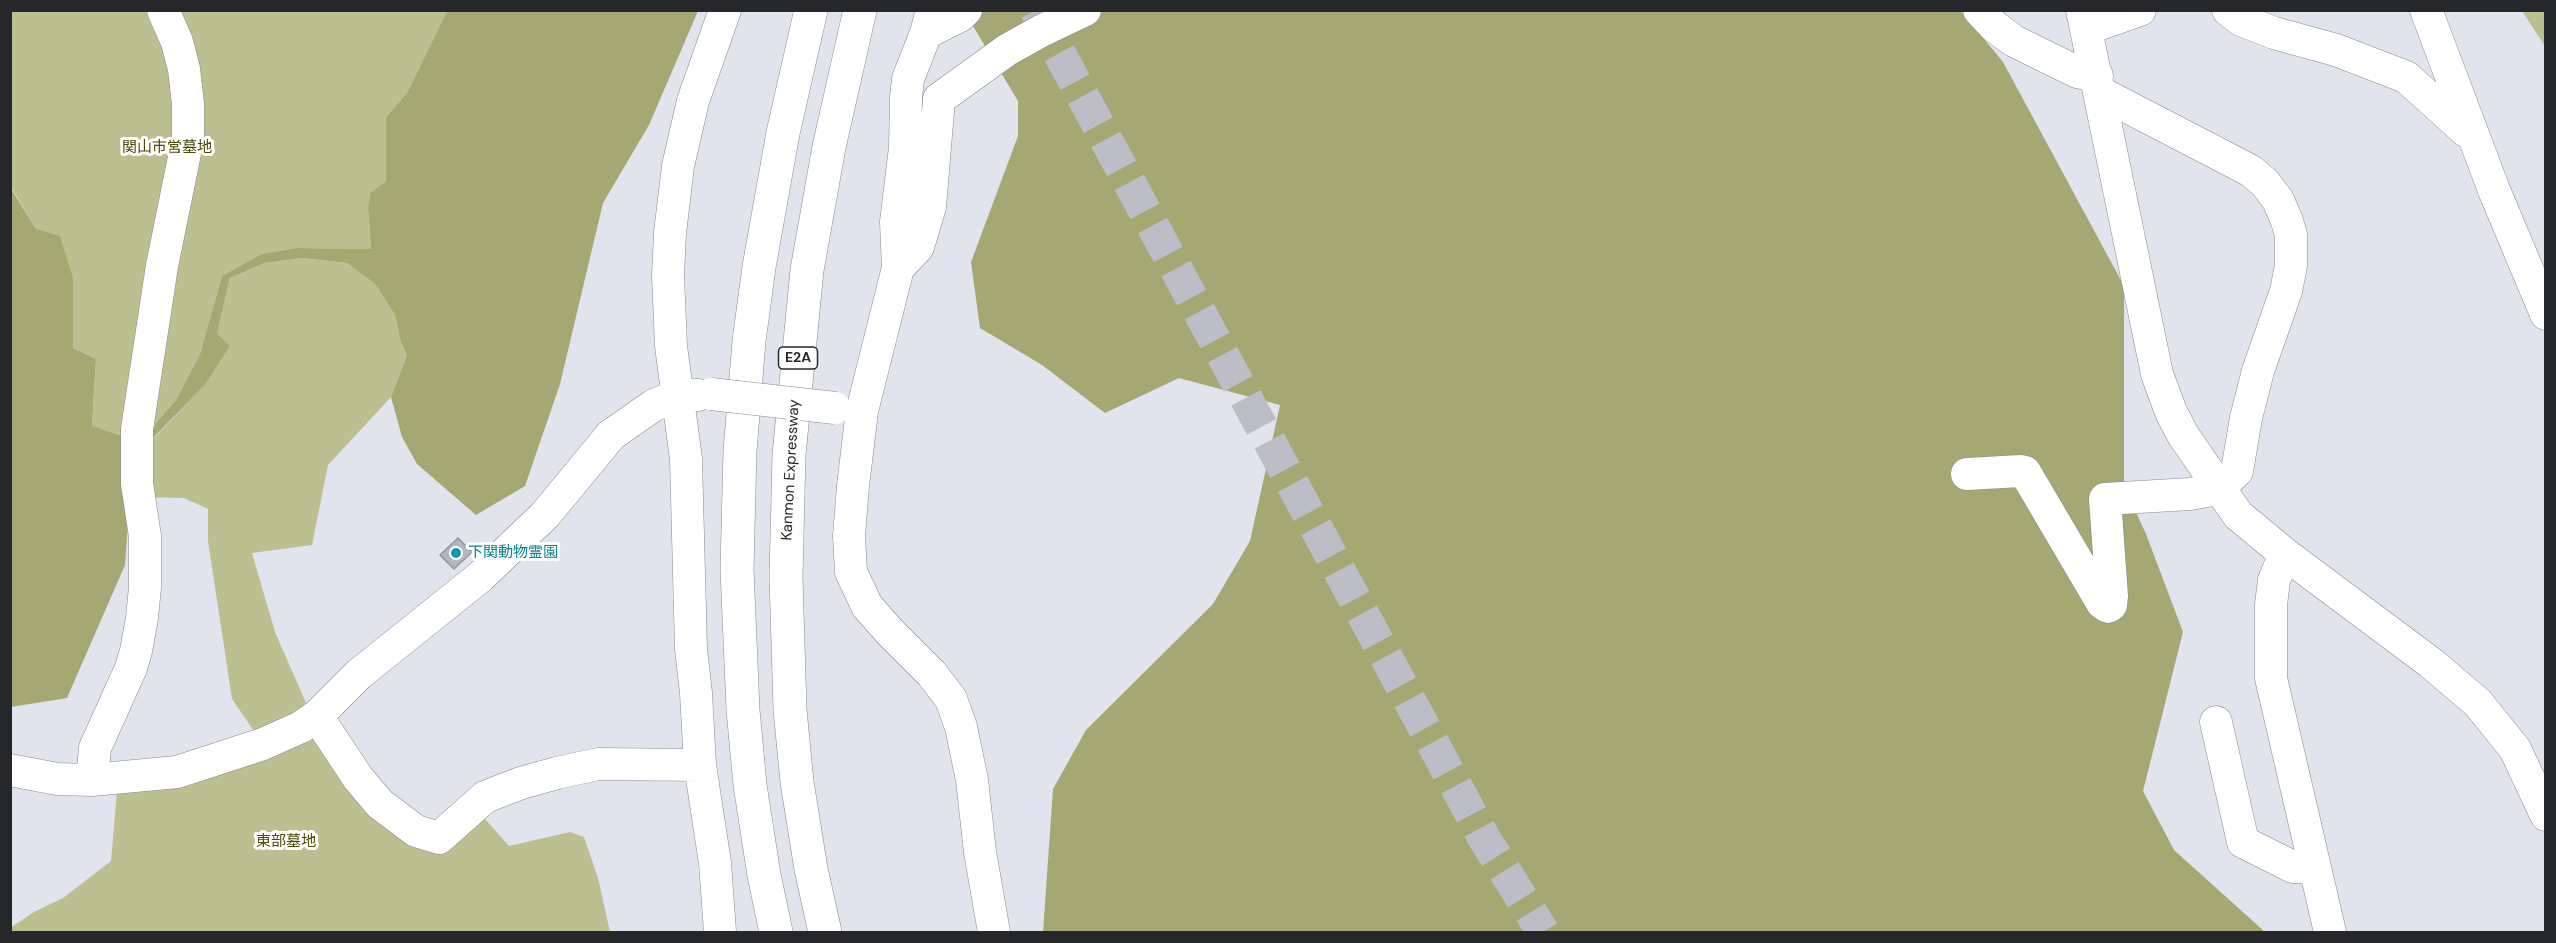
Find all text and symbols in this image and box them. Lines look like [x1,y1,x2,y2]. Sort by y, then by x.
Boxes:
park label: 関山市営墓地 [122,139,212,157]
road number: E2A [778,347,818,369]
street label: Kanmon Expressway [778,399,804,541]
place label: 下関動物霊園 [468,544,558,562]
marker: 下関動物霊園 [449,546,463,560]
park label: 東部墓地 [256,833,316,851]

